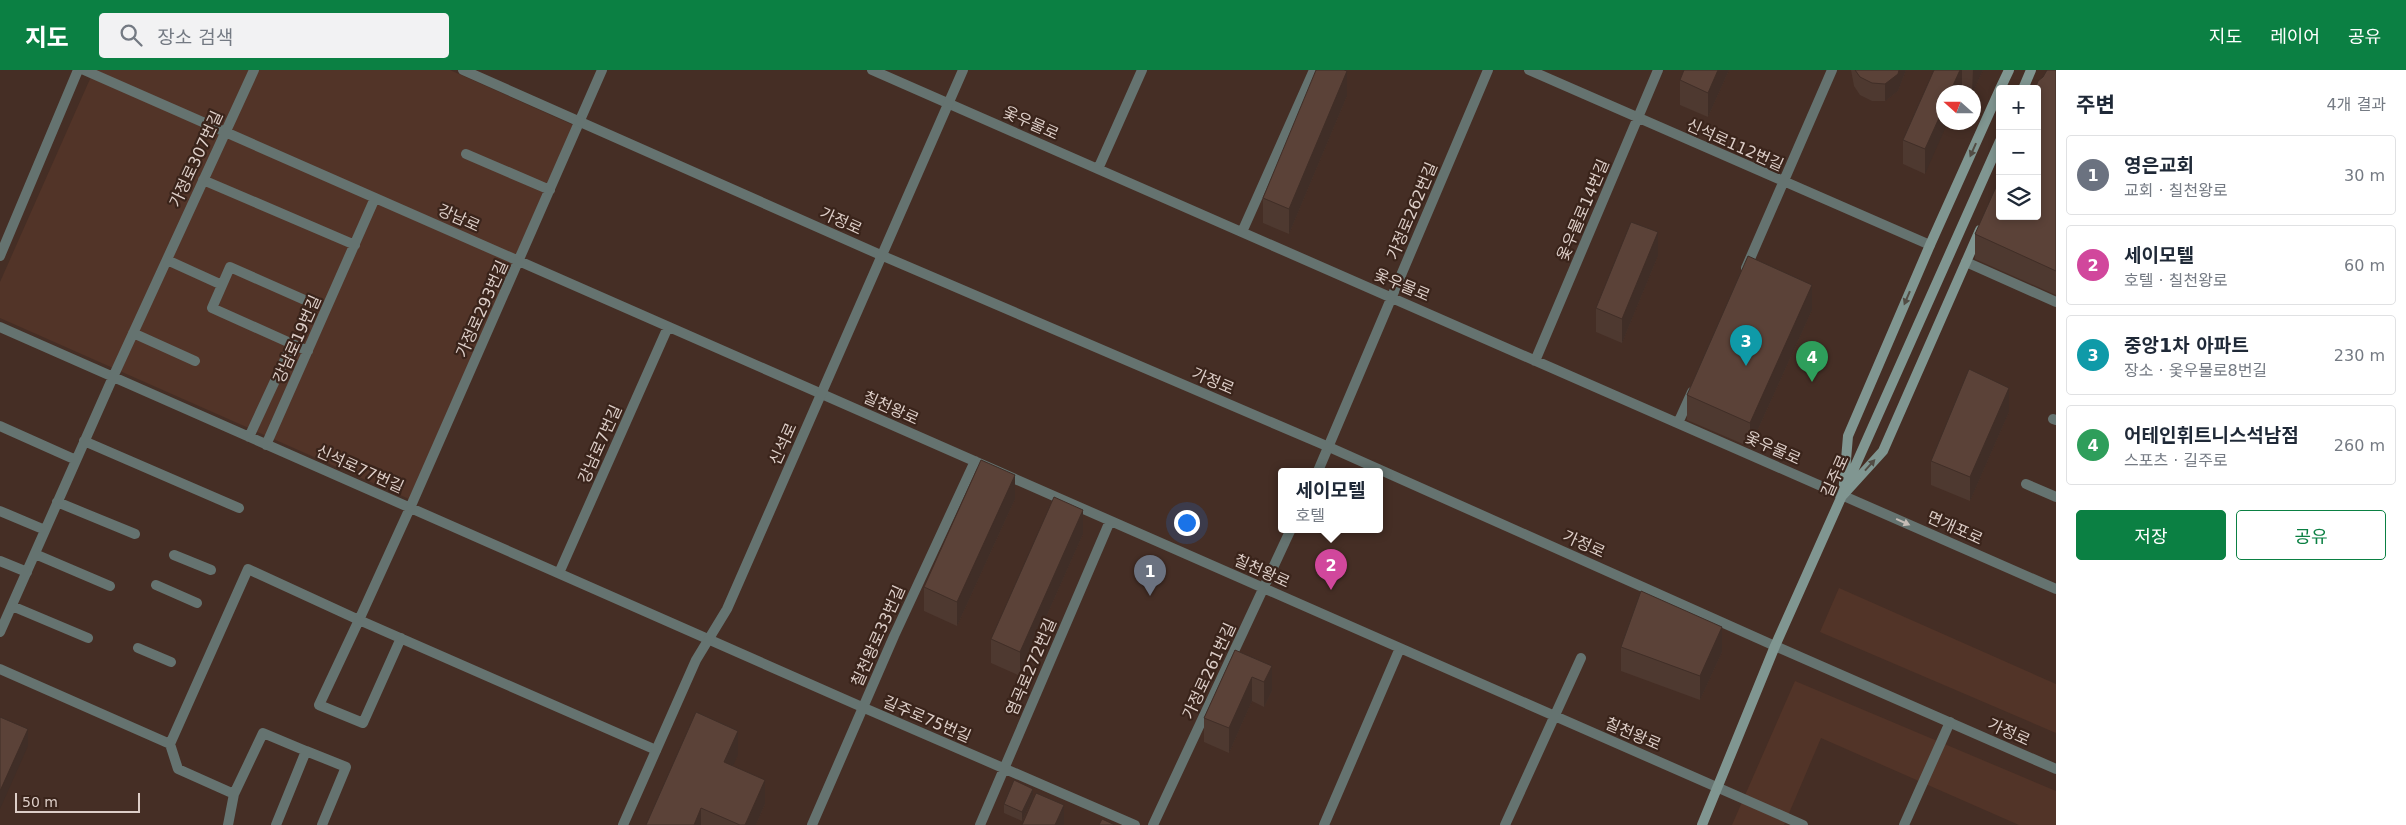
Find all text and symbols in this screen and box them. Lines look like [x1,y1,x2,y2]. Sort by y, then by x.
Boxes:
search box [99,13,449,58]
icon: search [117,21,145,49]
text: 지도 [25,24,69,52]
text: 장소 검색 [157,26,233,48]
text: 지도 [2209,26,2242,47]
text: 레이어 [2270,26,2320,47]
text: 공유 [2348,26,2381,47]
north arrow [1936,85,1981,130]
map controls [1996,85,2041,220]
button: + [1996,85,2041,130]
text: 주변 [2076,93,2115,117]
text: 4개 결과 [2327,95,2386,114]
street label: 옻우물로 [1000,102,1062,144]
street label: 가정로307번길 [165,108,227,210]
street label: 신석로112번길 [1684,115,1786,175]
button: − [1996,130,2041,175]
one-way arrow [1968,143,1976,157]
text: 영은교회 [2124,154,2194,176]
street label: 옻우물로14번길 [1553,156,1613,264]
street label: 가정로262번길 [1383,159,1441,263]
text: 1 [2087,166,2099,185]
text: 30 m [2344,166,2385,185]
button: layers [1996,175,2041,220]
text: 교회 · 칠천왕로 [2124,181,2228,200]
street label: 강남로 [435,200,483,236]
street label: 가정로 [817,203,865,239]
text: 세이모텔 [2124,244,2194,266]
text: 2 [2087,256,2099,275]
text: 60 m [2344,256,2385,275]
street label: 가정로293번길 [452,258,512,360]
street label: 옻우물로 [1371,265,1433,305]
text: 호텔 · 칠천왕로 [2124,271,2228,290]
one-way arrow [1902,291,1910,305]
street label: 강남로19번길 [269,292,325,386]
pin: 3 [1730,325,1762,366]
text: 중앙1차 아파트 [2124,334,2249,356]
pin: 4 [1796,341,1828,382]
text: 3 [2087,346,2099,365]
text: 230 m [2334,346,2385,365]
text: 장소 · 옻우물로8번길 [2124,361,2267,380]
street label: 가정로 [1189,364,1237,398]
street label: 칠천왕로 [860,387,922,429]
street label: 강남로7번길 [574,402,626,486]
street label: 신석로 [765,420,801,468]
text: 어테인휘트니스석남점 [2124,424,2299,446]
street label: 옻우물로 [1742,427,1804,469]
text: 4 [2087,436,2099,455]
text: 260 m [2334,436,2385,455]
street label: 신석로77번길 [313,441,407,497]
text: 스포츠 · 길주로 [2124,451,2228,470]
street label: 길주로 [1817,452,1853,500]
one-way arrow [1864,460,1876,472]
popup [1278,468,1383,533]
text: 세이모텔 [1296,479,1365,501]
text: 호텔 [1296,506,1325,525]
street label: 면개포로 [1924,507,1986,549]
your location [1174,510,1200,536]
button: 저장 [2076,510,2226,560]
button: 공유 [2236,510,2386,560]
one-way arrow [1896,519,1910,527]
street label: 가정로 [1560,526,1608,562]
pin: 2 [1315,549,1347,590]
street label: 칠천왕로 [1231,550,1293,592]
pin: 1 [1134,555,1166,596]
street label: 칠천왕로33번길 [847,582,909,690]
street label: 염곡로272번길 [1002,615,1060,719]
street label: 가정로261번길 [1178,620,1240,722]
street label: 길주로75번길 [880,692,974,746]
street label: 칠천왕로 [1602,714,1664,754]
street label: 가정로 [1985,714,2033,750]
scale bar [15,790,140,813]
text: 50 m [22,794,58,810]

